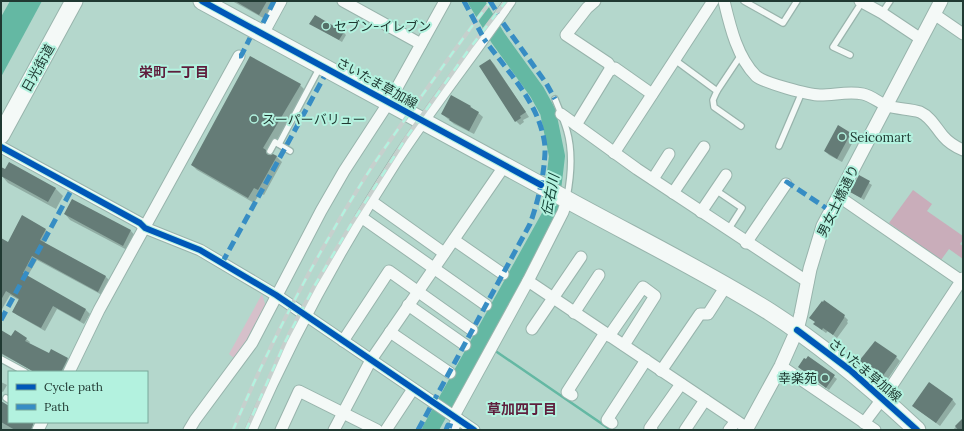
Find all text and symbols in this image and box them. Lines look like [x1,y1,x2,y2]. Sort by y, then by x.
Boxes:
place label: セブン-イレブン [334,18,431,35]
marker: セブン-イレブン [321,21,331,31]
street label: 日光街道 [18,41,58,95]
street label: さいたま草加線 [333,54,421,112]
district label: 栄町一丁目 [139,63,209,81]
place label: スーパーバリュー [262,111,366,128]
marker: スーパーバリュー [249,114,259,124]
place label: Seicomart [850,129,912,146]
marker: Seicomart [837,132,847,142]
street label: 男女土橋通り [813,162,863,240]
water label: 伝右川 [537,171,563,217]
street label: さいたま草加線 [825,334,905,406]
place label: 幸楽苑 [778,370,817,387]
legend [8,371,148,423]
marker: 幸楽苑 [820,373,830,383]
text: Cycle path [44,379,103,394]
text: Path [44,399,69,414]
district label: 草加四丁目 [487,400,557,418]

